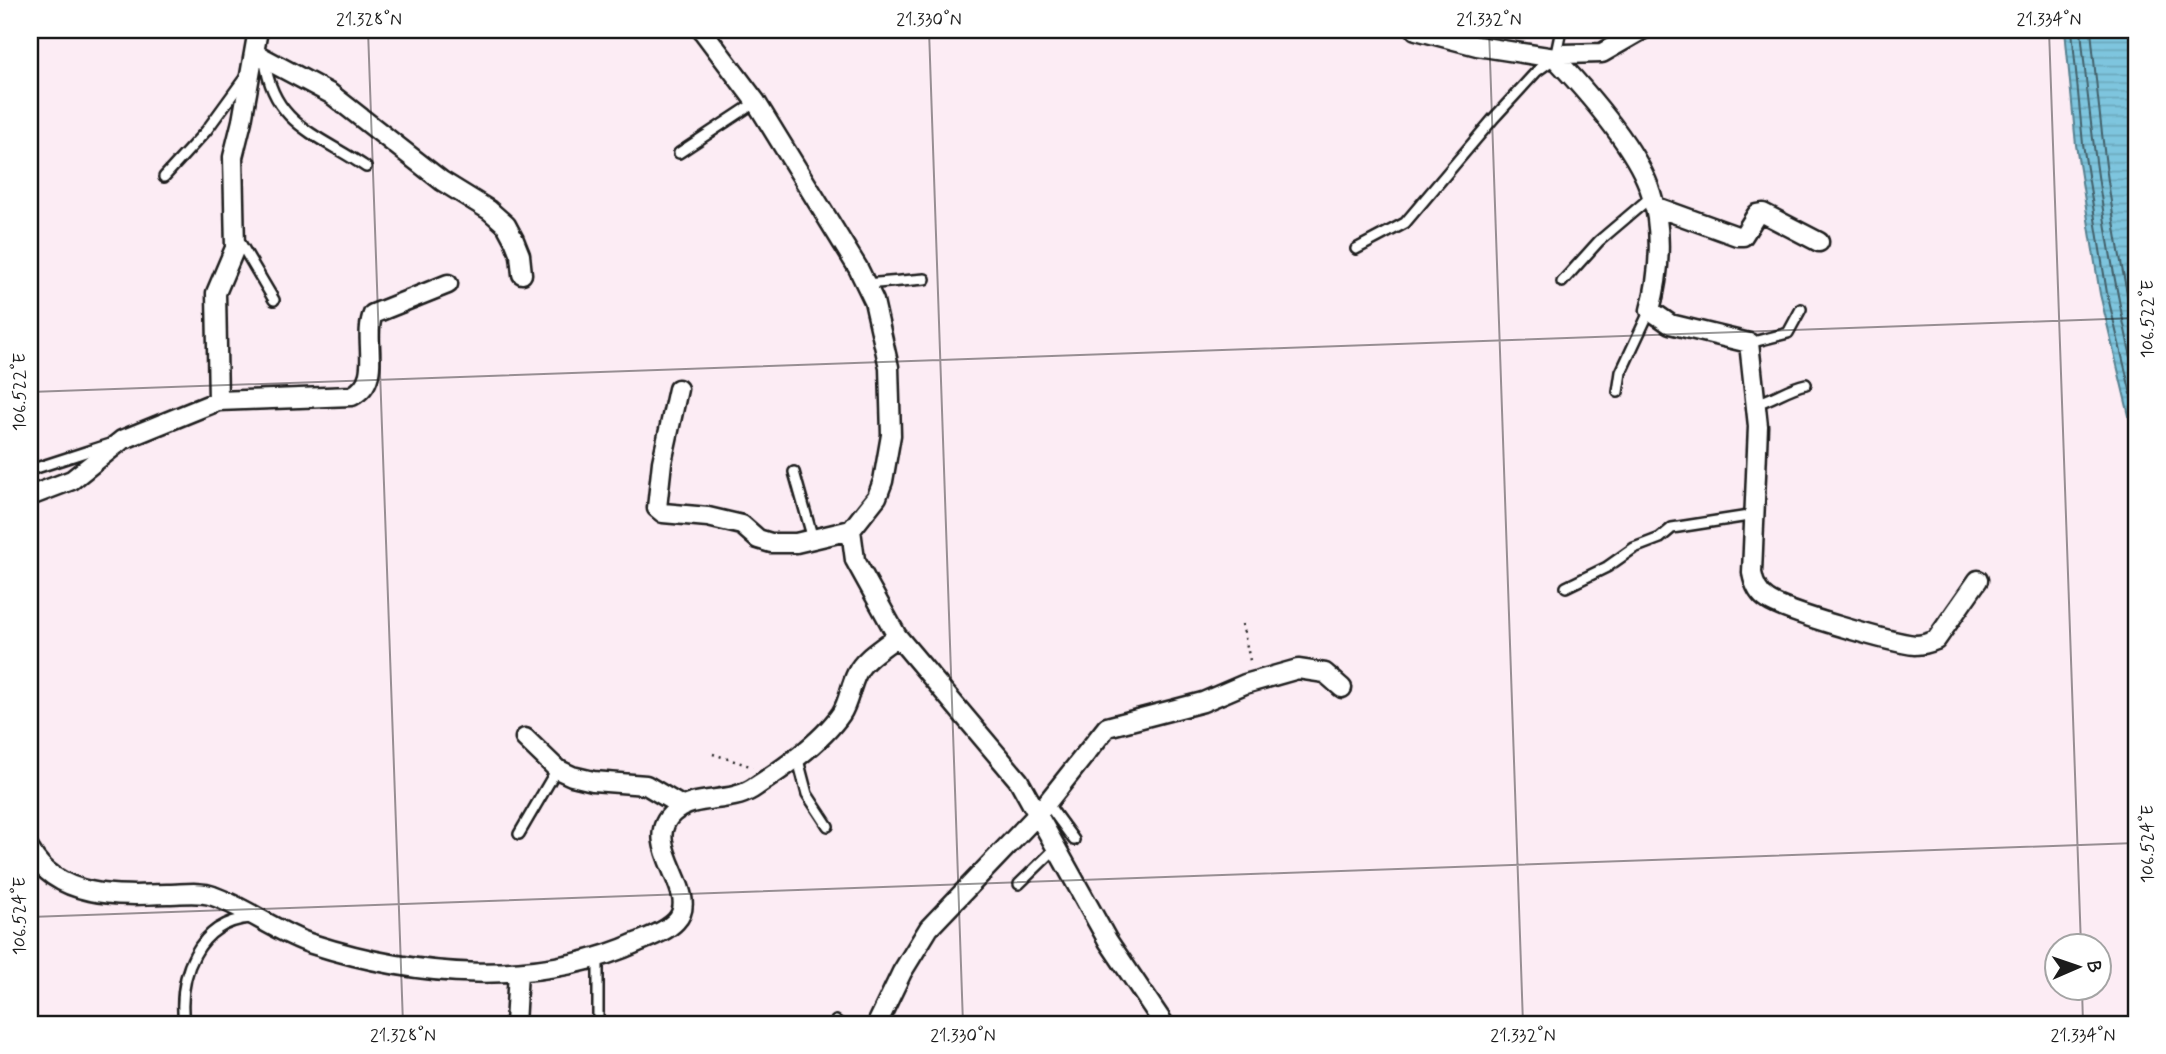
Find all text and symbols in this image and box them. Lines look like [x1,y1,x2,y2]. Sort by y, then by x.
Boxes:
text: 21.328°N [336,8,402,32]
text: 21.330°N [896,8,962,32]
text: 21.332°N [1456,8,1522,32]
text: 21.334°N [2016,8,2082,32]
text: 106.522°E [2136,280,2160,358]
text: 106.522°E [8,353,32,431]
text: 106.524°E [2136,805,2160,883]
text: 106.524°E [8,877,32,955]
north arrow [2044,932,2114,1002]
text: B [2081,960,2106,973]
text: 21.328°N [370,1024,436,1048]
text: 21.330°N [930,1024,996,1048]
text: 21.332°N [1490,1024,1556,1048]
text: 21.334°N [2050,1024,2116,1048]

